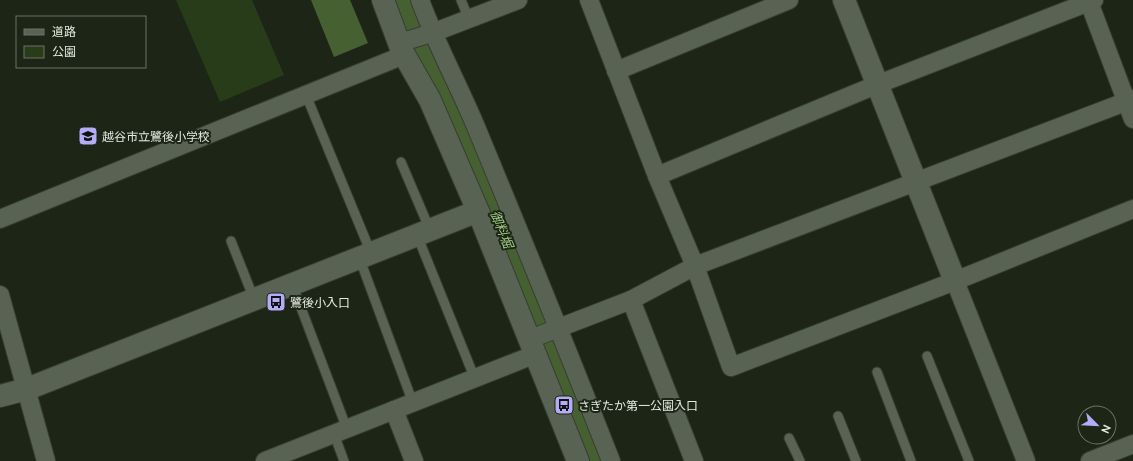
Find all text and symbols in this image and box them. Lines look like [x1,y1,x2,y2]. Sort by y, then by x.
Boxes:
legend [16,16,146,68]
text: 道路 [52,25,76,38]
text: 公園 [52,45,76,58]
school or university icon: 越谷市立鷺後小学校 [77,125,99,147]
place label: 越谷市立鷺後小学校 [102,130,210,143]
water label: 御料堀 [488,208,517,252]
bus stop icon: 鷺後小入口 [265,291,287,313]
place label: 鷺後小入口 [290,296,350,309]
bus stop icon: さぎたか第一公園入口 [553,394,575,416]
place label: さぎたか第一公園入口 [578,399,698,412]
north arrow [1077,405,1117,445]
text: N [1099,423,1113,435]

